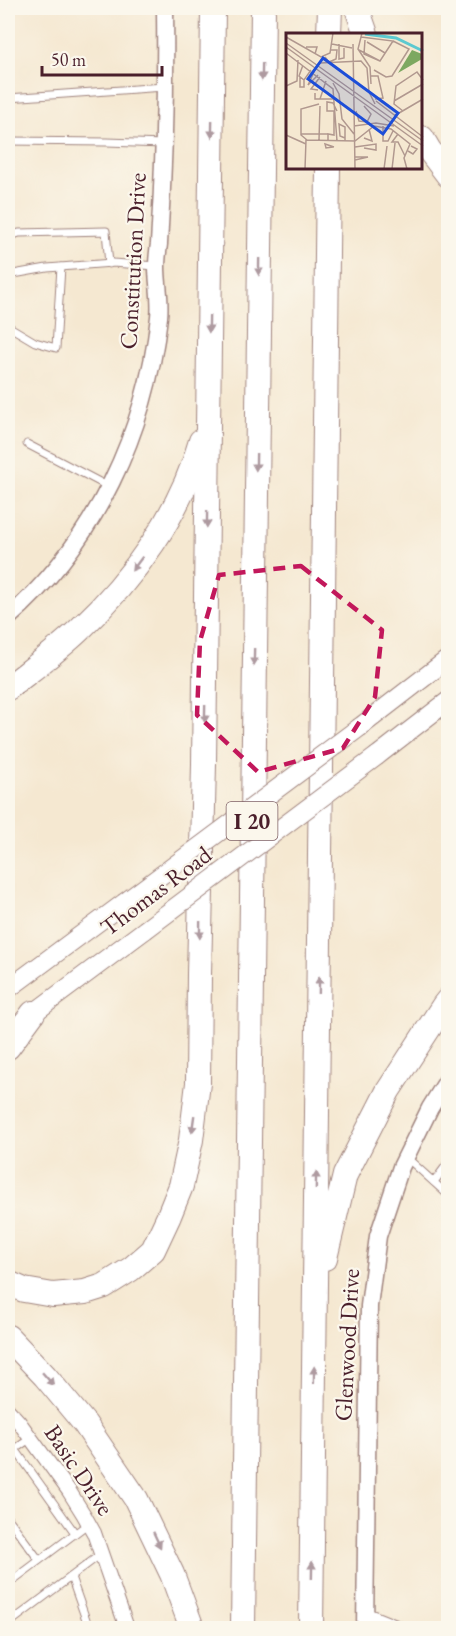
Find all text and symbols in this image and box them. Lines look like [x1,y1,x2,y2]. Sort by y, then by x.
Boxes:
inset map [286,33,423,170]
scale bar [42,39,162,77]
text: 50 m [51,48,86,71]
one-way arrow [257,62,267,81]
one-way arrow [207,119,216,138]
street label: Constitution Drive [112,172,153,350]
one-way arrow [254,257,264,276]
one-way arrow [204,314,214,333]
one-way arrow [252,452,261,471]
one-way arrow [202,509,212,528]
one-way arrow [131,557,143,572]
one-way arrow [249,647,259,666]
one-way arrow [200,704,210,723]
road number: I 20 [226,802,278,840]
street label: Thomas Road [94,838,218,943]
one-way arrow [196,920,205,939]
one-way arrow [314,976,323,995]
one-way arrow [188,1115,198,1134]
one-way arrow [311,1171,321,1190]
street label: Glenwood Drive [327,1268,366,1422]
one-way arrow [309,1366,319,1385]
one-way arrow [41,1371,54,1386]
street label: Basic Drive [38,1418,121,1521]
one-way arrow [152,1531,161,1548]
one-way arrow [307,1561,317,1580]

